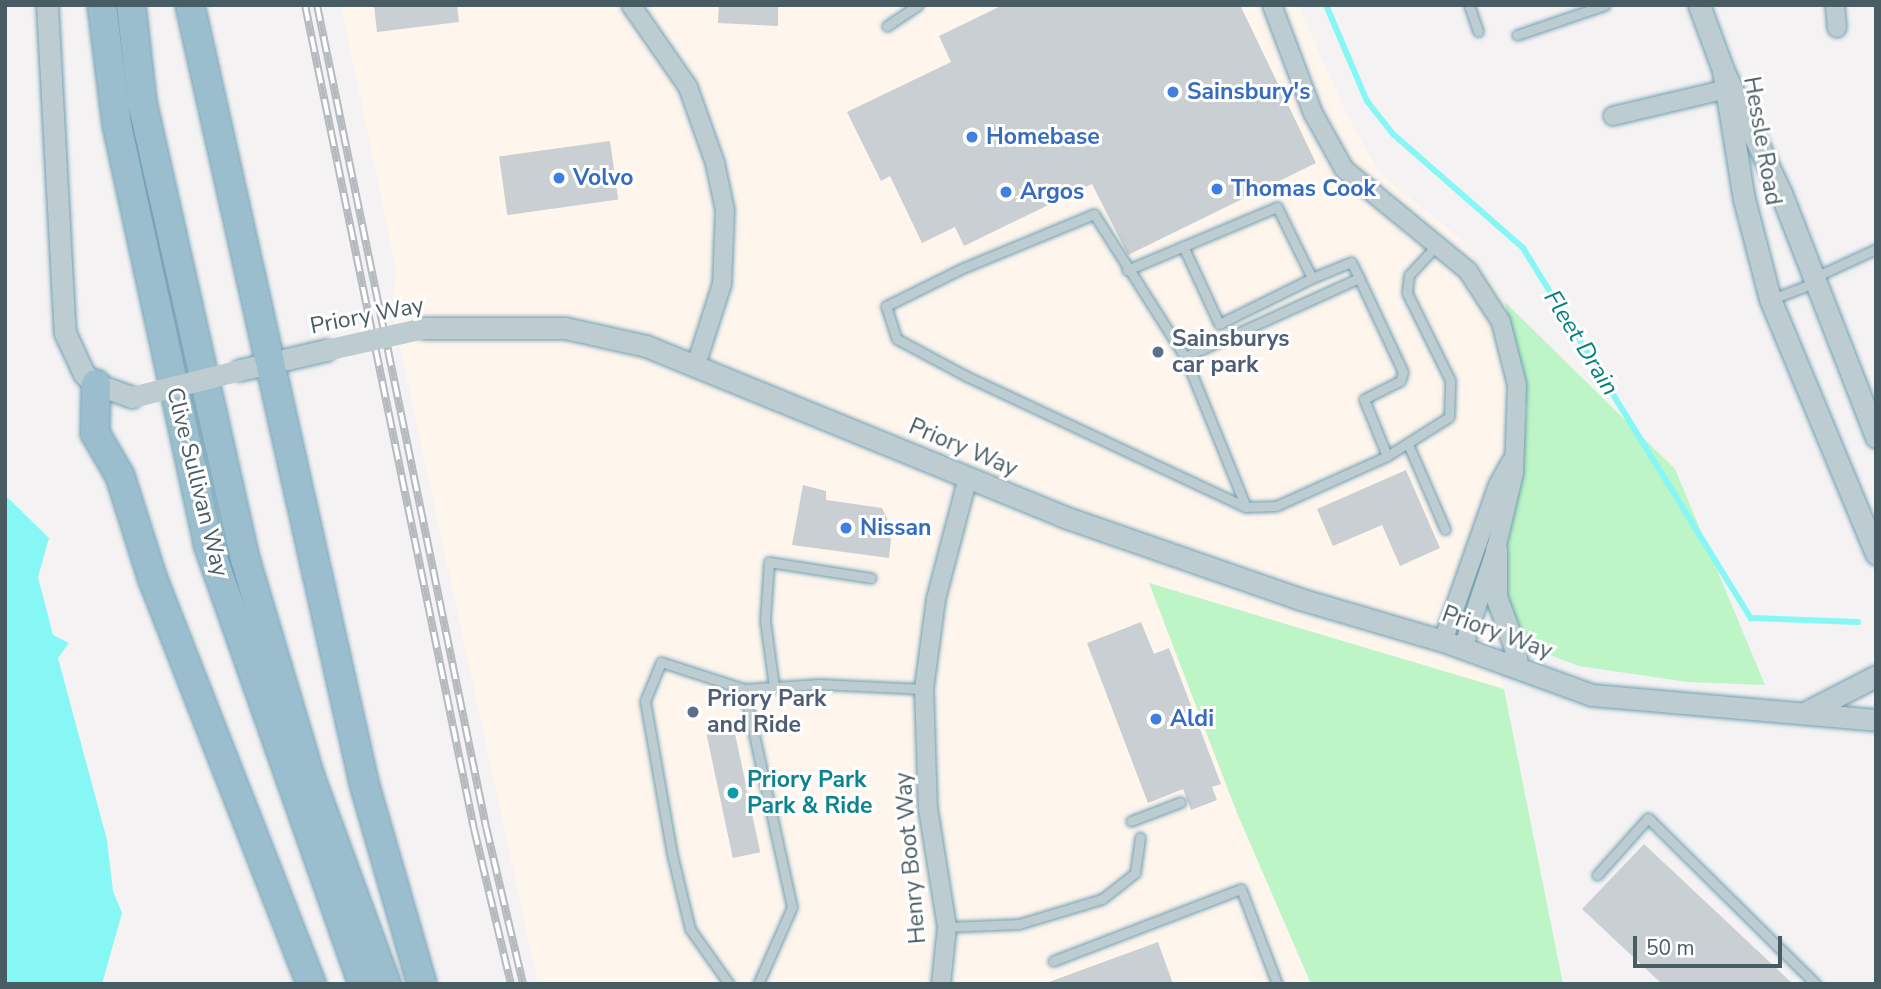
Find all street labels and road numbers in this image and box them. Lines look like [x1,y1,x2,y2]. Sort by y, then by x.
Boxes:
street label: Hessle Road [1737,74,1787,208]
street label: Priory Way [308,291,426,341]
street label: Clive Sullivan Way [160,384,234,580]
street label: Priory Way [905,413,1021,483]
street label: Priory Way [1438,600,1556,666]
street label: Henry Boot Way [890,771,932,945]

